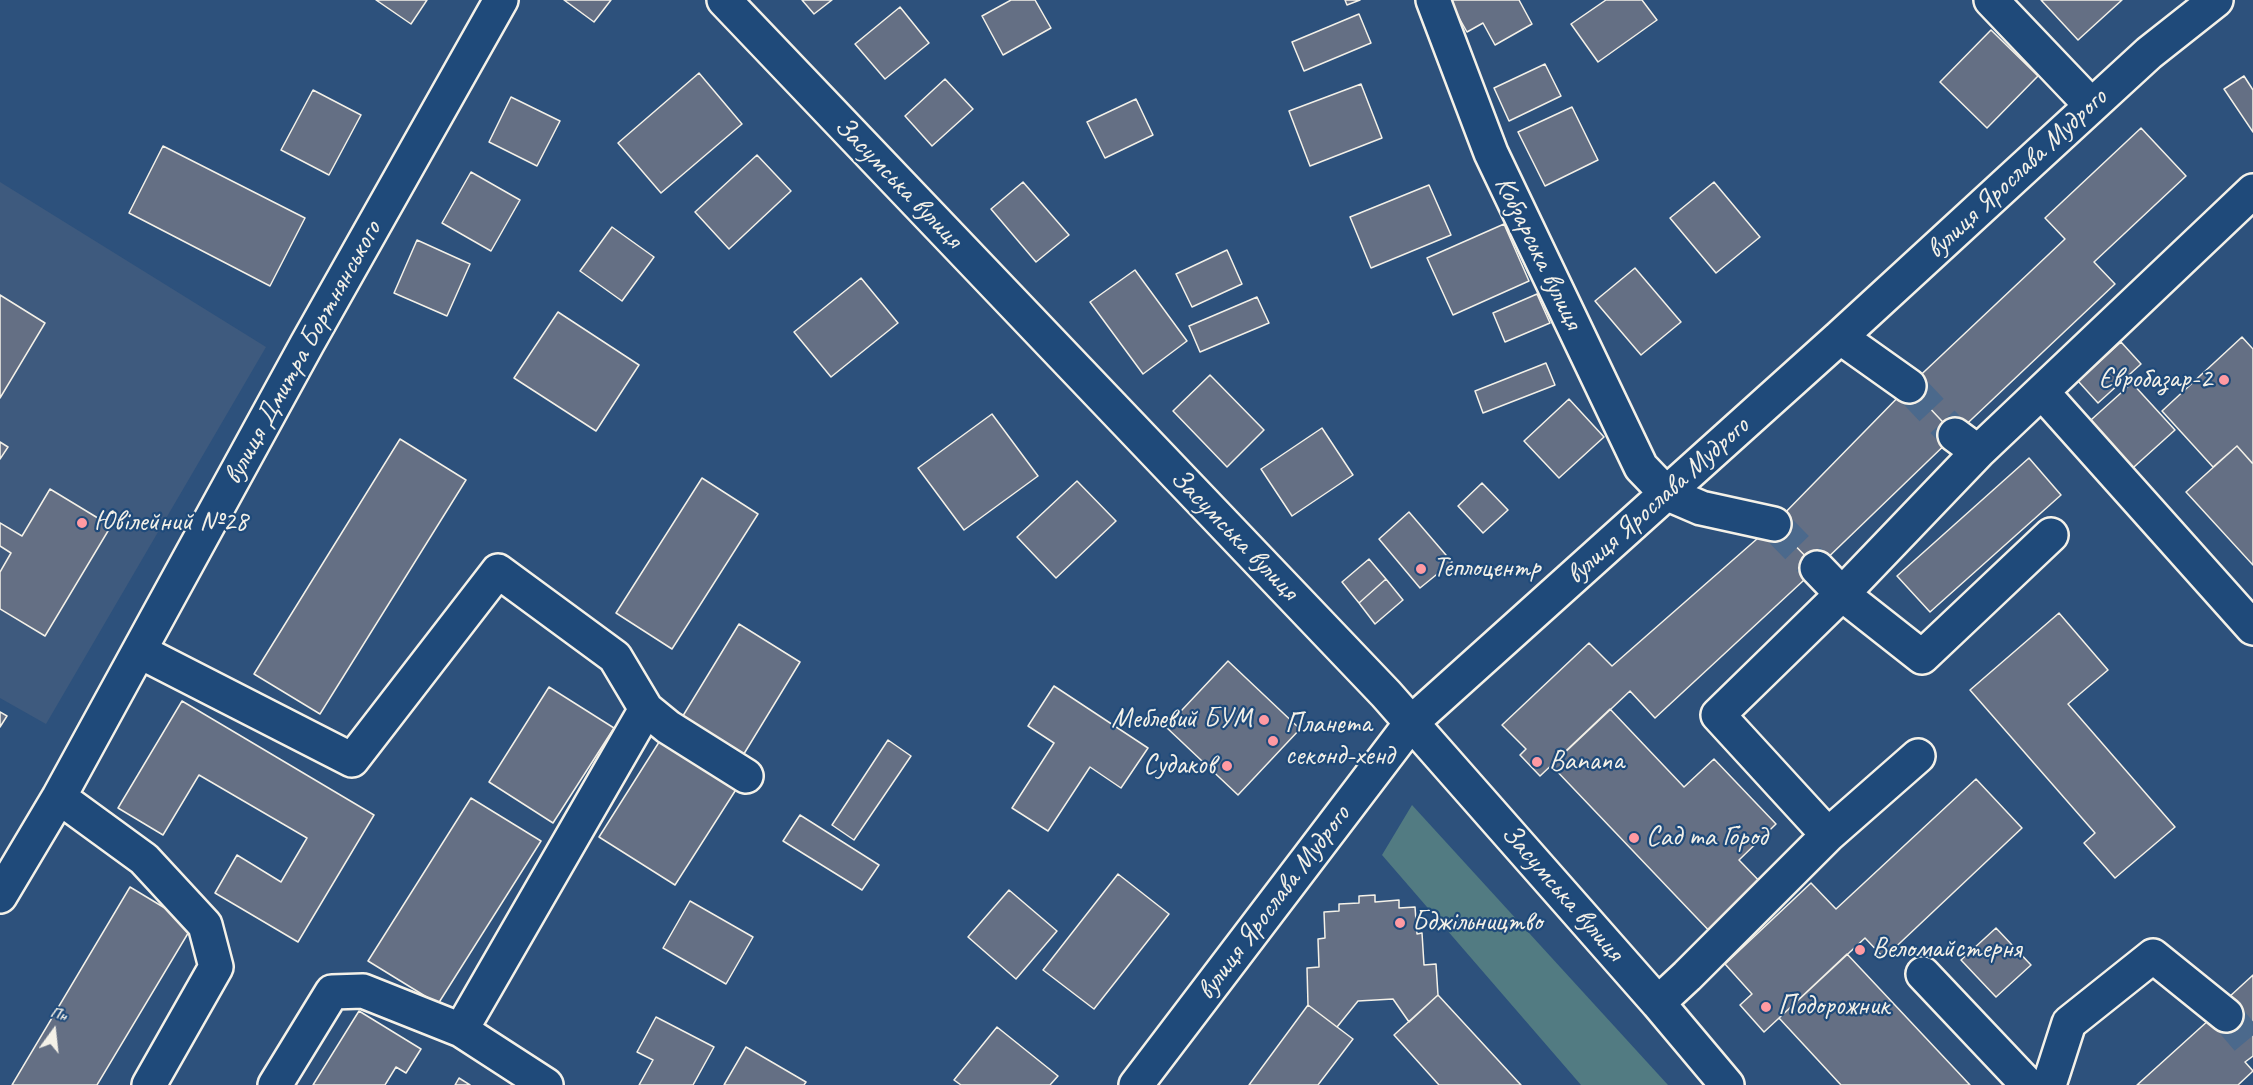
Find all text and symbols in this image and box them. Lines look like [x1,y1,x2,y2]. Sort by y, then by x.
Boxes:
street label: вулиця Ярослава Мудрого [1920,82,2114,266]
street label: Засумська вулиця [827,110,969,256]
street label: Кобзарська вулиця [1487,171,1589,335]
street label: вулиця Дмитра Бортнянського [216,215,390,491]
place label: Євробазар-2 [2099,363,2212,397]
marker: Євробазар-2 [2217,373,2231,387]
street label: вулиця Ярослава Мудрого [1560,410,1756,592]
street label: Засумська вулиця [1163,462,1305,608]
place label: Ювілейний №28 [94,506,248,540]
marker: Ювілейний №28 [75,516,89,530]
place label: Теплоцентр [1433,552,1540,586]
marker: Теплоцентр [1414,562,1428,576]
place label: Меблевий БУМ [1111,703,1252,737]
place label: Планета секонд-хенд [1285,708,1394,774]
marker: Меблевий БУМ [1257,713,1271,727]
marker: Планета секонд-хенд [1266,734,1280,748]
place label: Banana [1549,745,1624,779]
place label: Судаков [1143,749,1215,783]
marker: Banana [1530,755,1544,769]
marker: Судаков [1220,759,1234,773]
street label: вулиця Ярослава Мудрого [1190,799,1358,1007]
street label: Засумська вулиця [1493,818,1631,968]
place label: Сад та Город [1646,821,1767,855]
marker: Сад та Город [1627,831,1641,845]
place label: Бджільництво [1412,906,1542,940]
marker: Бджільництво [1393,916,1407,930]
place label: Веломайстерня [1872,933,2021,967]
marker: Веломайстерня [1853,943,1867,957]
place label: Подорожник [1778,990,1889,1024]
marker: Подорожник [1759,1000,1773,1014]
north arrow [24,1001,84,1061]
text: Пн [48,1002,69,1025]

